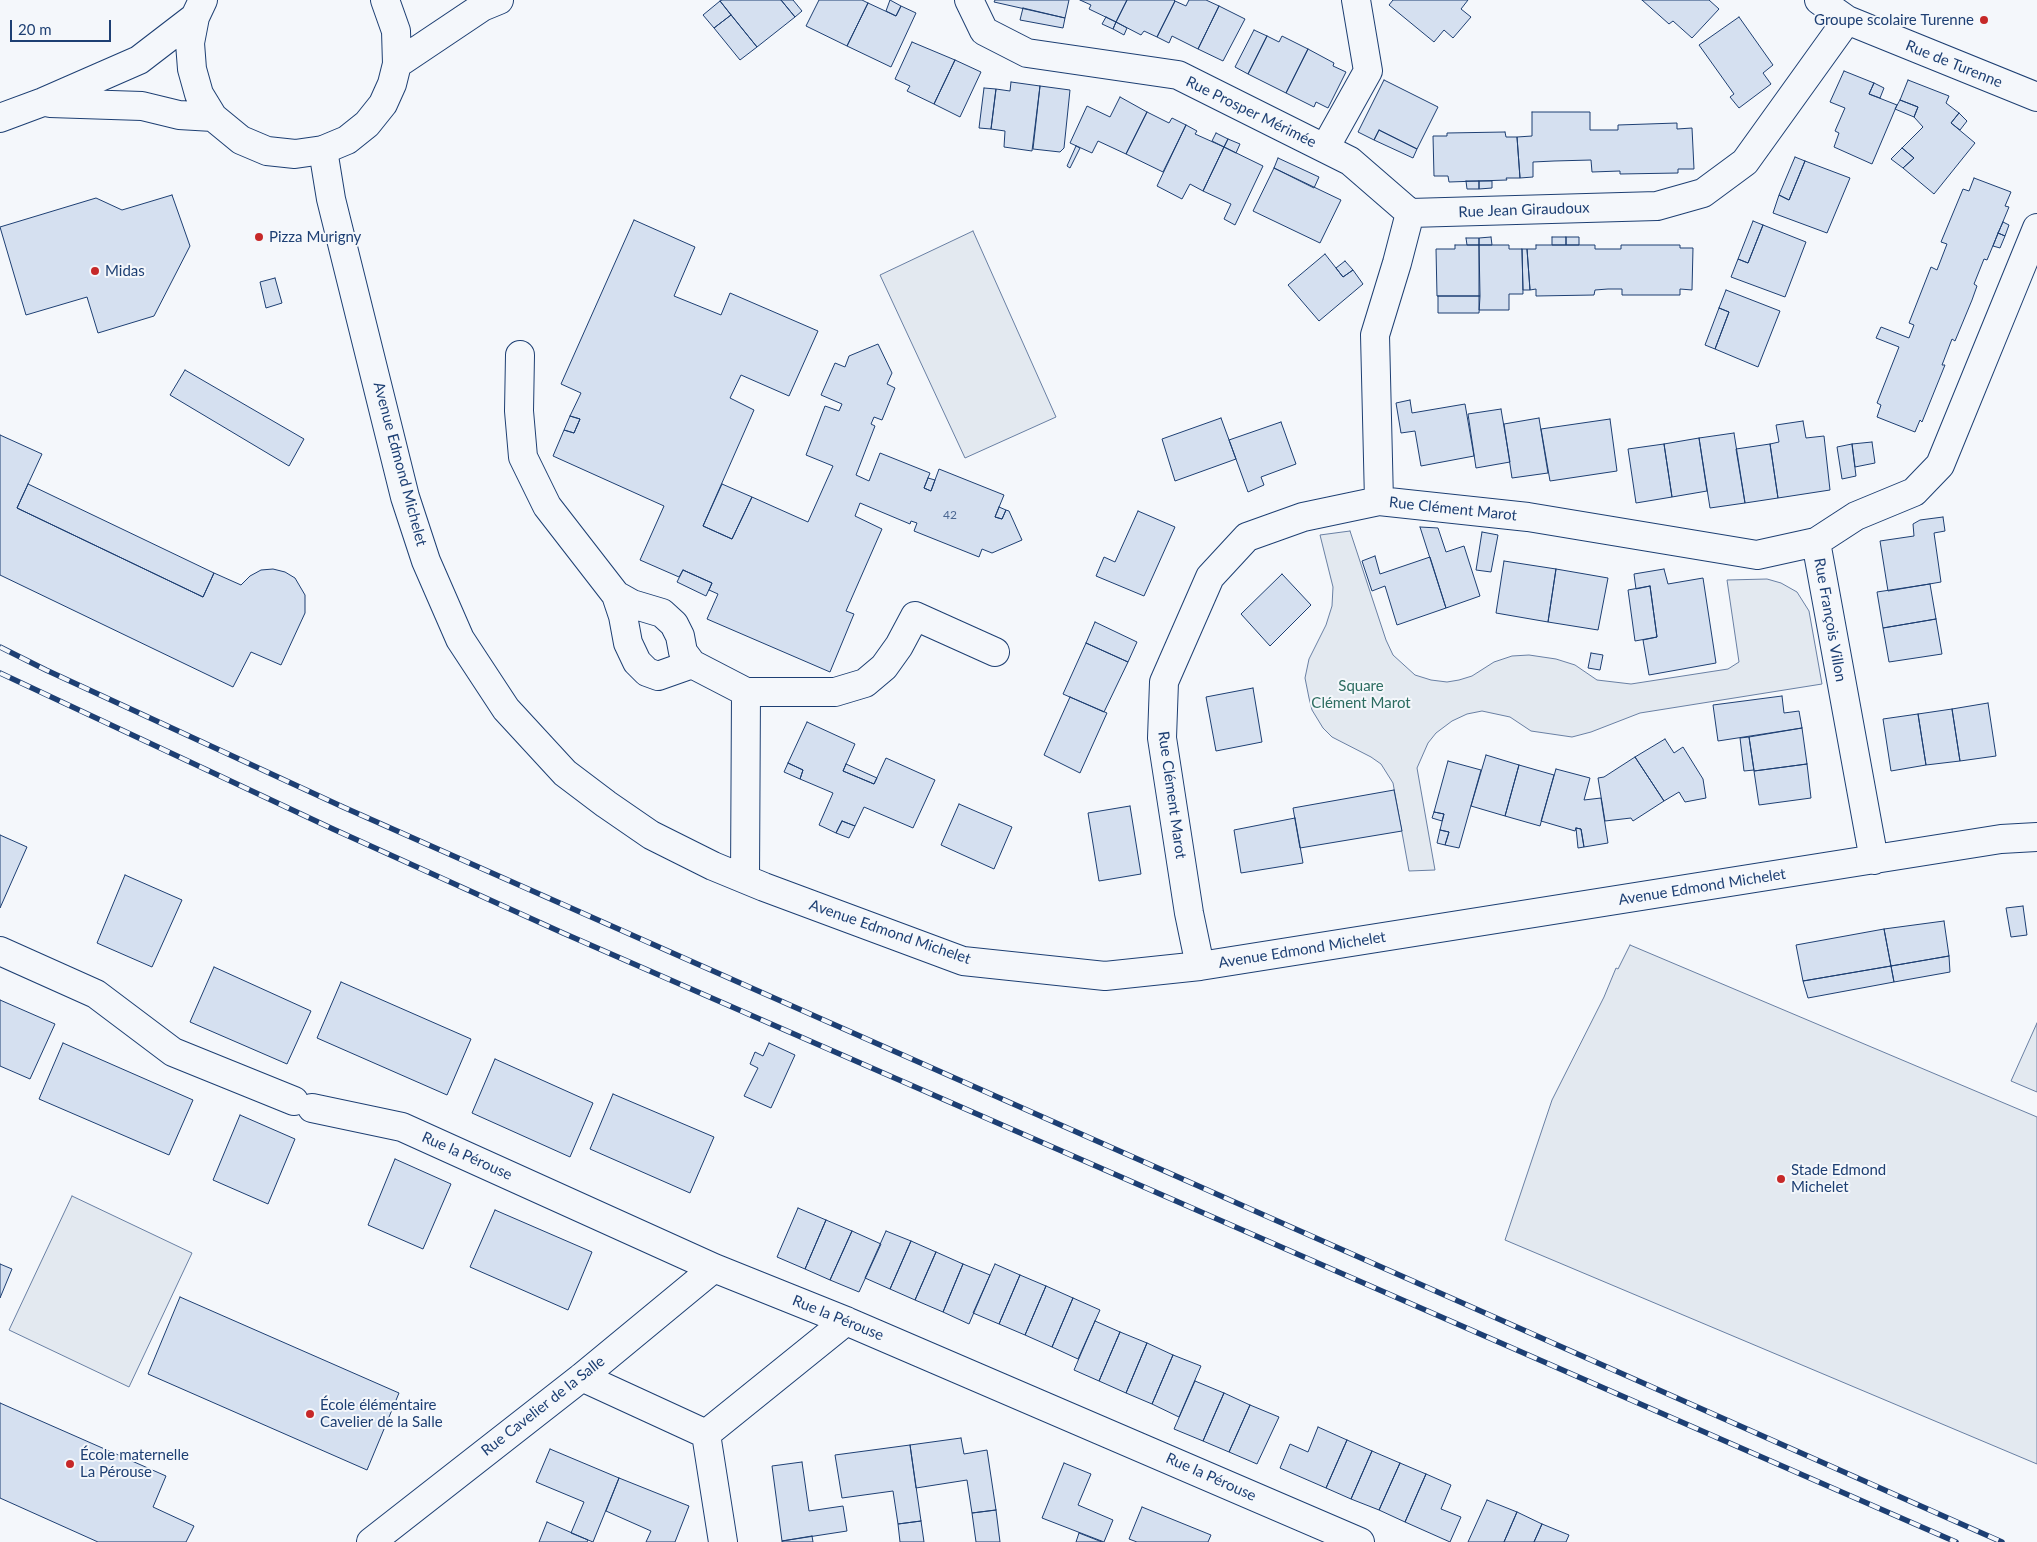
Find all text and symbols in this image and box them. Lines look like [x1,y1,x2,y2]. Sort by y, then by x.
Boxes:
scale bar [12,10,114,42]
place label: Groupe scolaire Turenne [1814,11,1974,29]
marker: Groupe scolaire Turenne [1978,14,1990,26]
text: 20 m [18,20,52,38]
street label: Rue de Turenne [1903,36,2005,92]
street label: Rue Prosper Mérimée [1183,73,1319,151]
street label: Rue Jean Giraudoux [1458,199,1590,221]
place label: Pizza Murigny [269,228,361,246]
marker: Pizza Murigny [253,231,265,243]
place label: Midas [105,262,145,280]
marker: Midas [89,265,101,277]
street label: Avenue Edmond Michelet [369,380,431,548]
street label: Rue Clément Marot [1388,493,1518,525]
house number: 42 [943,508,957,522]
street label: Rue François Villon [1810,557,1850,683]
park label: Square Clément Marot [1311,677,1411,712]
street label: Rue Clément Marot [1154,730,1190,860]
street label: Avenue Edmond Michelet [1617,865,1787,909]
street label: Avenue Edmond Michelet [807,896,973,968]
street label: Avenue Edmond Michelet [1217,928,1387,972]
street label: Rue la Pérouse [419,1128,515,1184]
place label: Stade Edmond Michelet [1791,1161,1886,1196]
marker: Stade Edmond Michelet [1775,1173,1787,1185]
street label: Rue la Pérouse [790,1291,886,1345]
street label: Rue Cavelier de la Salle [478,1352,608,1460]
place label: École élémentaire Cavelier de la Salle [320,1396,443,1431]
marker: École élémentaire Cavelier de la Salle [304,1408,316,1420]
place label: École maternelle La Pérouse [80,1446,189,1481]
street label: Rue la Pérouse [1163,1449,1259,1505]
marker: École maternelle La Pérouse [64,1458,76,1470]

